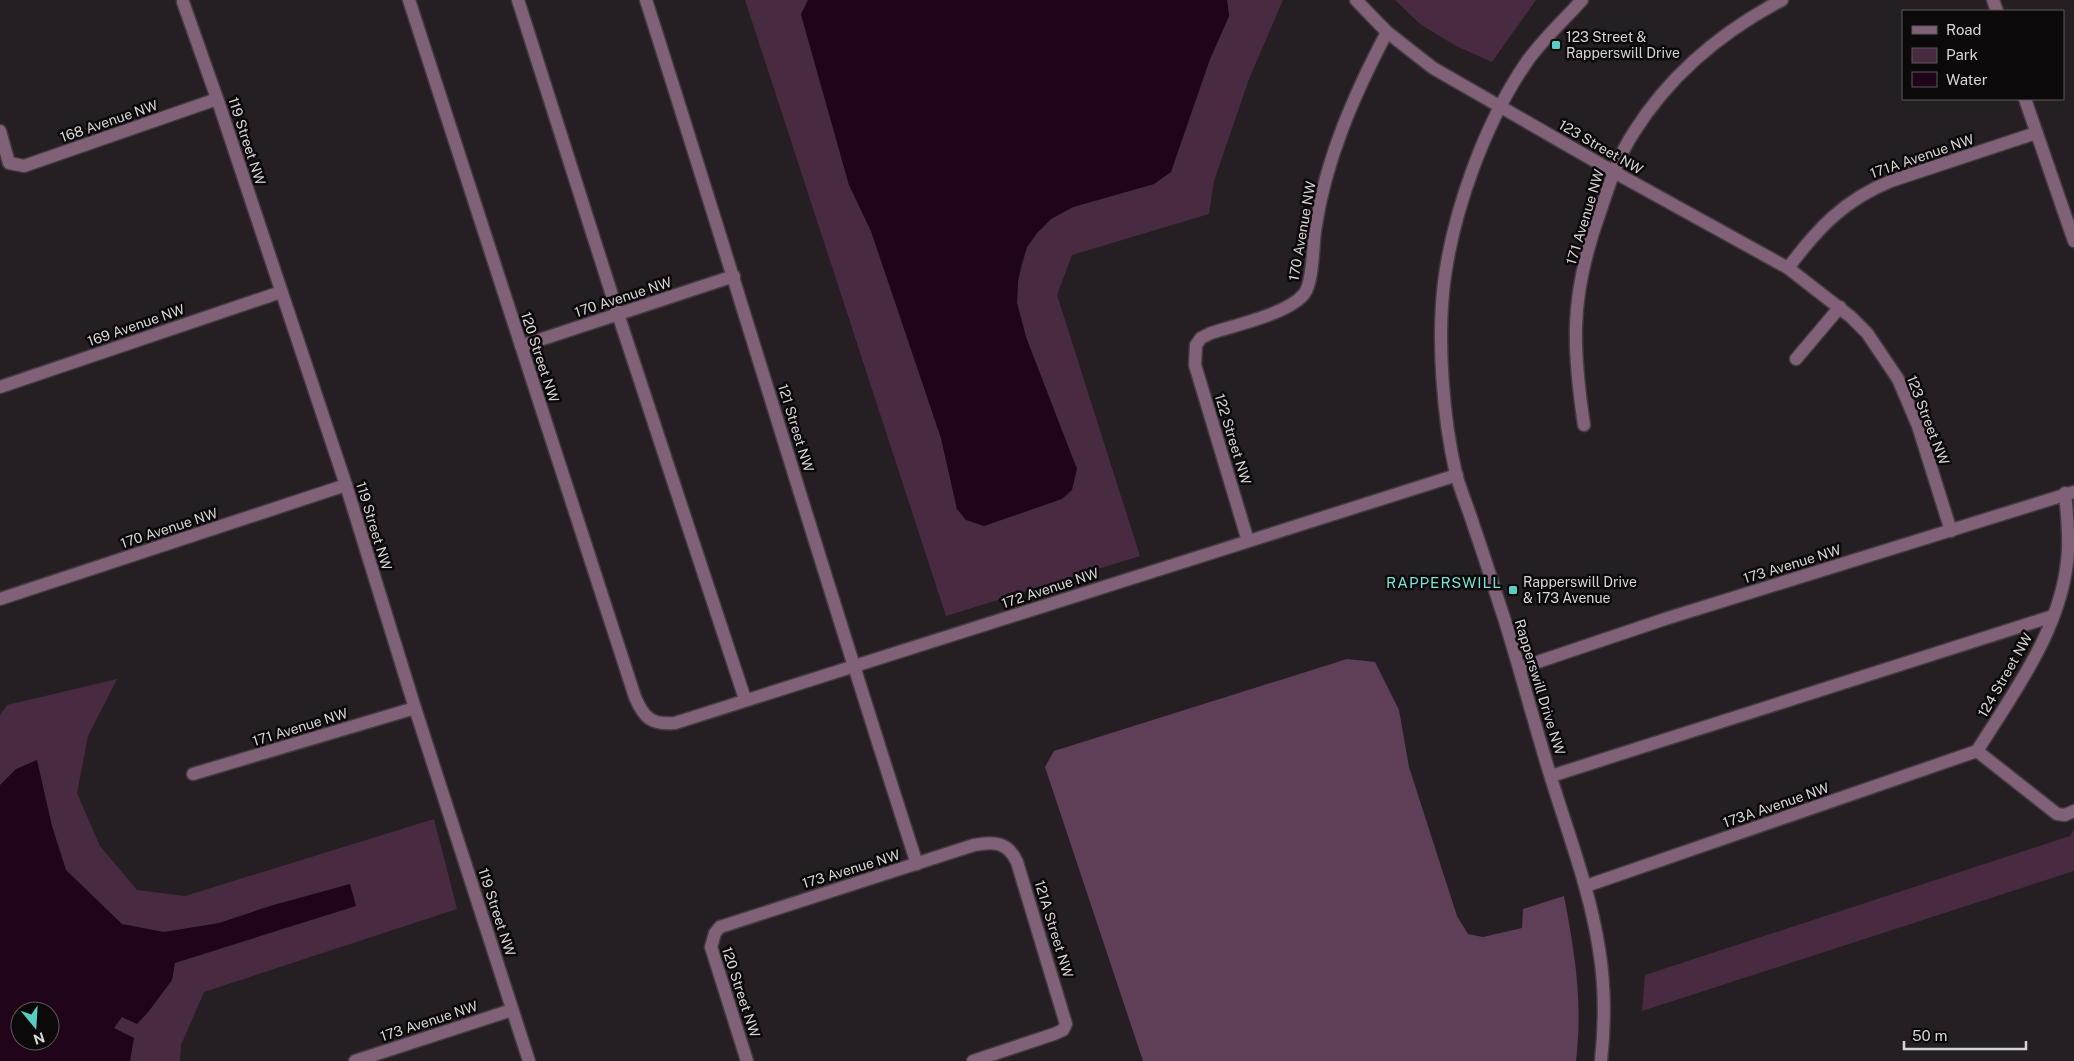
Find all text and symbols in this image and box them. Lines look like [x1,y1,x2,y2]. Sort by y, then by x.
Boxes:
legend [1902,10,2064,100]
text: Road [1946,21,1982,38]
place label: 123 Street & Rapperswill Drive [1566,29,1680,61]
marker: 123 Street & Rapperswill Drive [1550,39,1562,51]
text: Park [1946,46,1978,63]
text: Water [1946,71,1988,88]
street label: 119 Street NW [225,95,269,188]
street label: 168 Avenue NW [58,97,160,145]
street label: 123 Street NW [1556,116,1646,178]
street label: 171A Avenue NW [1868,131,1977,181]
street label: 171 Avenue NW [1563,167,1607,267]
street label: 170 Avenue NW [1285,179,1319,282]
street label: 170 Avenue NW [572,274,674,320]
street label: 169 Avenue NW [85,301,187,349]
street label: 120 Street NW [518,310,562,405]
street label: 123 Street NW [1904,373,1953,468]
street label: 121 Street NW [775,382,817,475]
street label: 122 Street NW [1212,392,1255,487]
street label: 119 Street NW [353,480,395,573]
street label: 170 Avenue NW [118,505,220,551]
street label: 173 Avenue NW [1741,541,1843,586]
street label: 172 Avenue NW [999,565,1101,611]
district label: RAPPERSWILL [1386,574,1502,591]
place label: Rapperswill Drive & 173 Avenue [1523,574,1637,606]
marker: Rapperswill Drive & 173 Avenue [1507,584,1519,596]
street label: Rapperswill Drive NW [1512,617,1568,757]
street label: 124 Street NW [1974,630,2036,720]
street label: 171 Avenue NW [250,705,350,749]
street label: 173A Avenue NW [1721,779,1832,831]
street label: 173 Avenue NW [800,846,902,891]
street label: 119 Street NW [475,866,519,959]
street label: 121A Street NW [1032,878,1077,980]
street label: 120 Street NW [719,945,763,1040]
street label: 173 Avenue NW [378,998,480,1044]
north arrow [10,1001,60,1051]
scale bar [1904,1018,2026,1050]
text: 50 m [1912,1027,1947,1044]
text: N [31,1029,47,1048]

